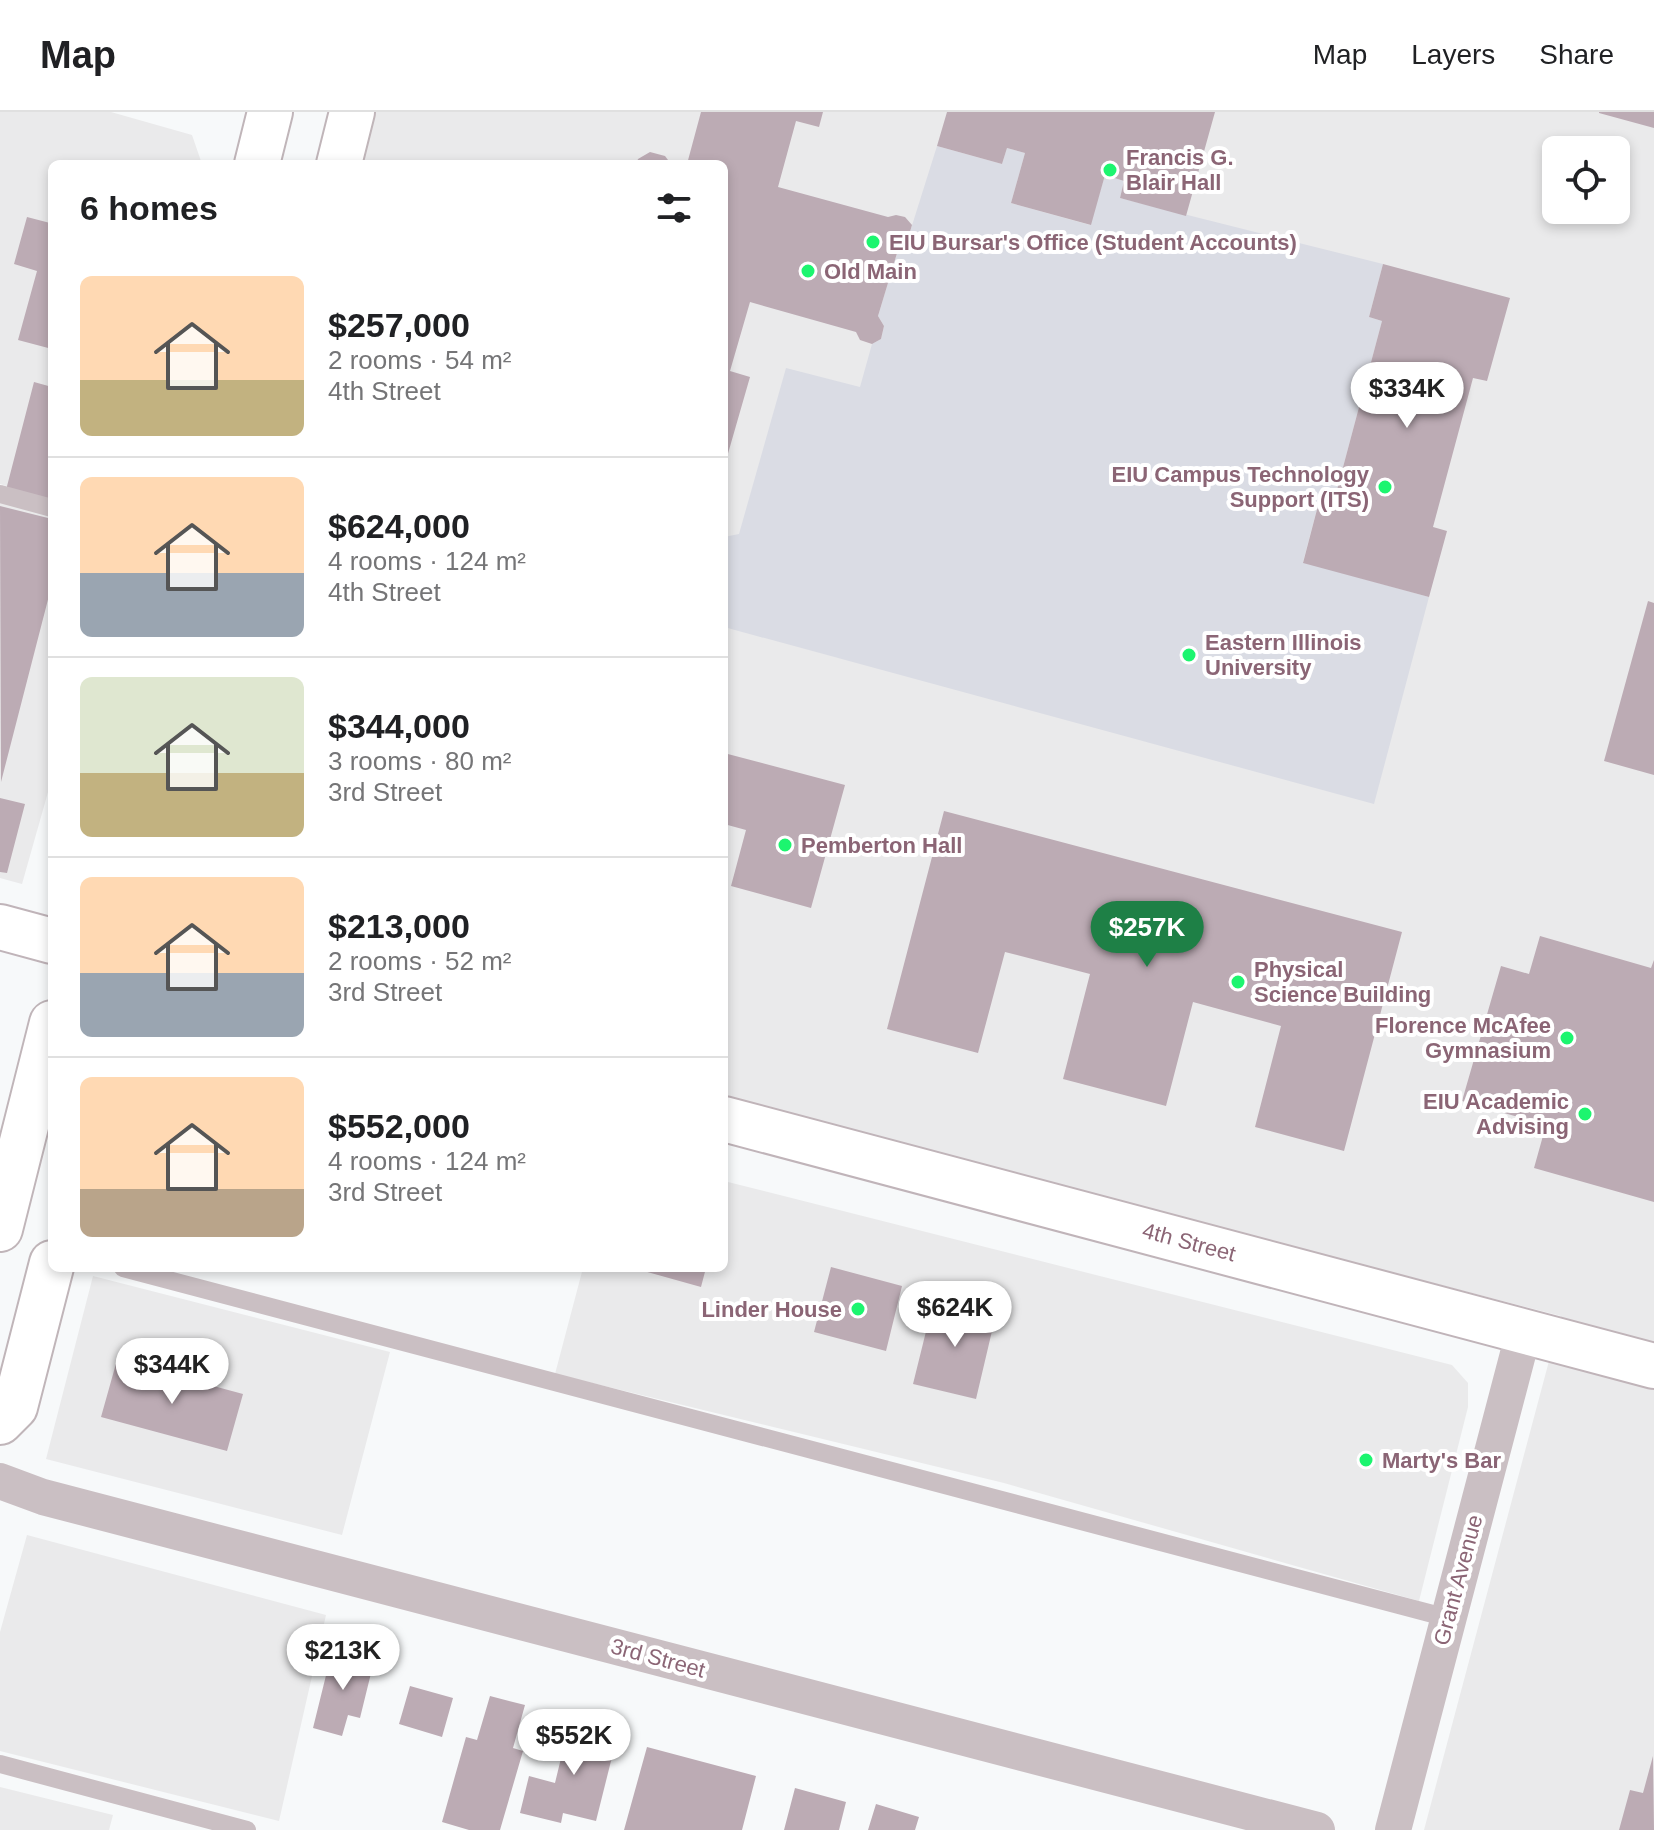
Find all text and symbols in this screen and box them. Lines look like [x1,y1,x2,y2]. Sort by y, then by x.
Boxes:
text: Map [40,34,116,76]
text: Map [1313,39,1367,70]
text: Layers [1411,39,1495,70]
text: Share [1539,39,1614,70]
map controls [1542,136,1630,224]
button: locate [1542,136,1630,224]
place label: Francis G. Blair Hall [1126,145,1234,195]
marker: Francis G. Blair Hall [1101,161,1119,179]
icon: filters [652,186,696,230]
text: 6 homes [80,189,218,227]
place label: EIU Bursar's Office (Student Accounts) [889,230,1297,255]
marker: EIU Bursar's Office (Student Accounts) [864,233,882,251]
place label: Old Main [824,259,917,284]
marker: Old Main [799,262,817,280]
text: $257,000 [328,306,470,344]
icon: home [144,308,240,404]
text: 2 rooms · 54 m² [328,345,512,375]
pin: $334K [1351,362,1463,430]
text: $334K [1369,373,1445,403]
text: 4th Street [328,376,441,406]
place label: EIU Campus Technology Support (ITS) [1111,462,1370,512]
marker: EIU Campus Technology Support (ITS) [1376,478,1394,496]
text: $624,000 [328,507,470,545]
icon: home [144,509,240,605]
text: 4 rooms · 124 m² [328,546,526,576]
text: 4th Street [328,577,441,607]
place label: Eastern Illinois University [1205,630,1362,680]
marker: Eastern Illinois University [1180,646,1198,664]
text: $344,000 [328,707,470,745]
icon: home [144,709,240,805]
text: 3 rooms · 80 m² [328,746,512,776]
text: 3rd Street [328,777,442,807]
place label: Pemberton Hall [801,833,962,858]
marker: Pemberton Hall [776,836,794,854]
pin: $257K [1091,901,1203,969]
text: $213,000 [328,907,470,945]
icon: home [144,909,240,1005]
text: $257K [1109,912,1185,942]
text: 2 rooms · 52 m² [328,946,512,976]
place label: Physical Science Building [1254,957,1431,1007]
marker: Physical Science Building [1229,973,1247,991]
text: 3rd Street [328,977,442,1007]
place label: Florence McAfee Gymnasium [1375,1013,1551,1063]
marker: Florence McAfee Gymnasium [1558,1029,1576,1047]
place label: EIU Academic Advising [1423,1089,1569,1139]
marker: EIU Academic Advising [1576,1105,1594,1123]
text: $552,000 [328,1107,470,1145]
icon: home [144,1109,240,1205]
text: 4 rooms · 124 m² [328,1146,526,1176]
text: 3rd Street [328,1177,442,1207]
street label: 4th Street [1140,1218,1238,1266]
pin: $624K [899,1281,1011,1349]
text: $624K [917,1292,993,1322]
place label: Linder House [701,1297,842,1322]
marker: Linder House [849,1300,867,1318]
pin: $344K [116,1338,228,1406]
text: $344K [134,1349,210,1379]
place label: Marty's Bar [1382,1448,1501,1473]
marker: Marty's Bar [1357,1451,1375,1469]
street label: Grant Avenue [1429,1512,1487,1648]
pin: $213K [287,1624,399,1692]
street label: 3rd Street [608,1633,708,1683]
text: $213K [305,1635,381,1665]
pin: $552K [518,1709,630,1777]
text: $552K [536,1720,612,1750]

